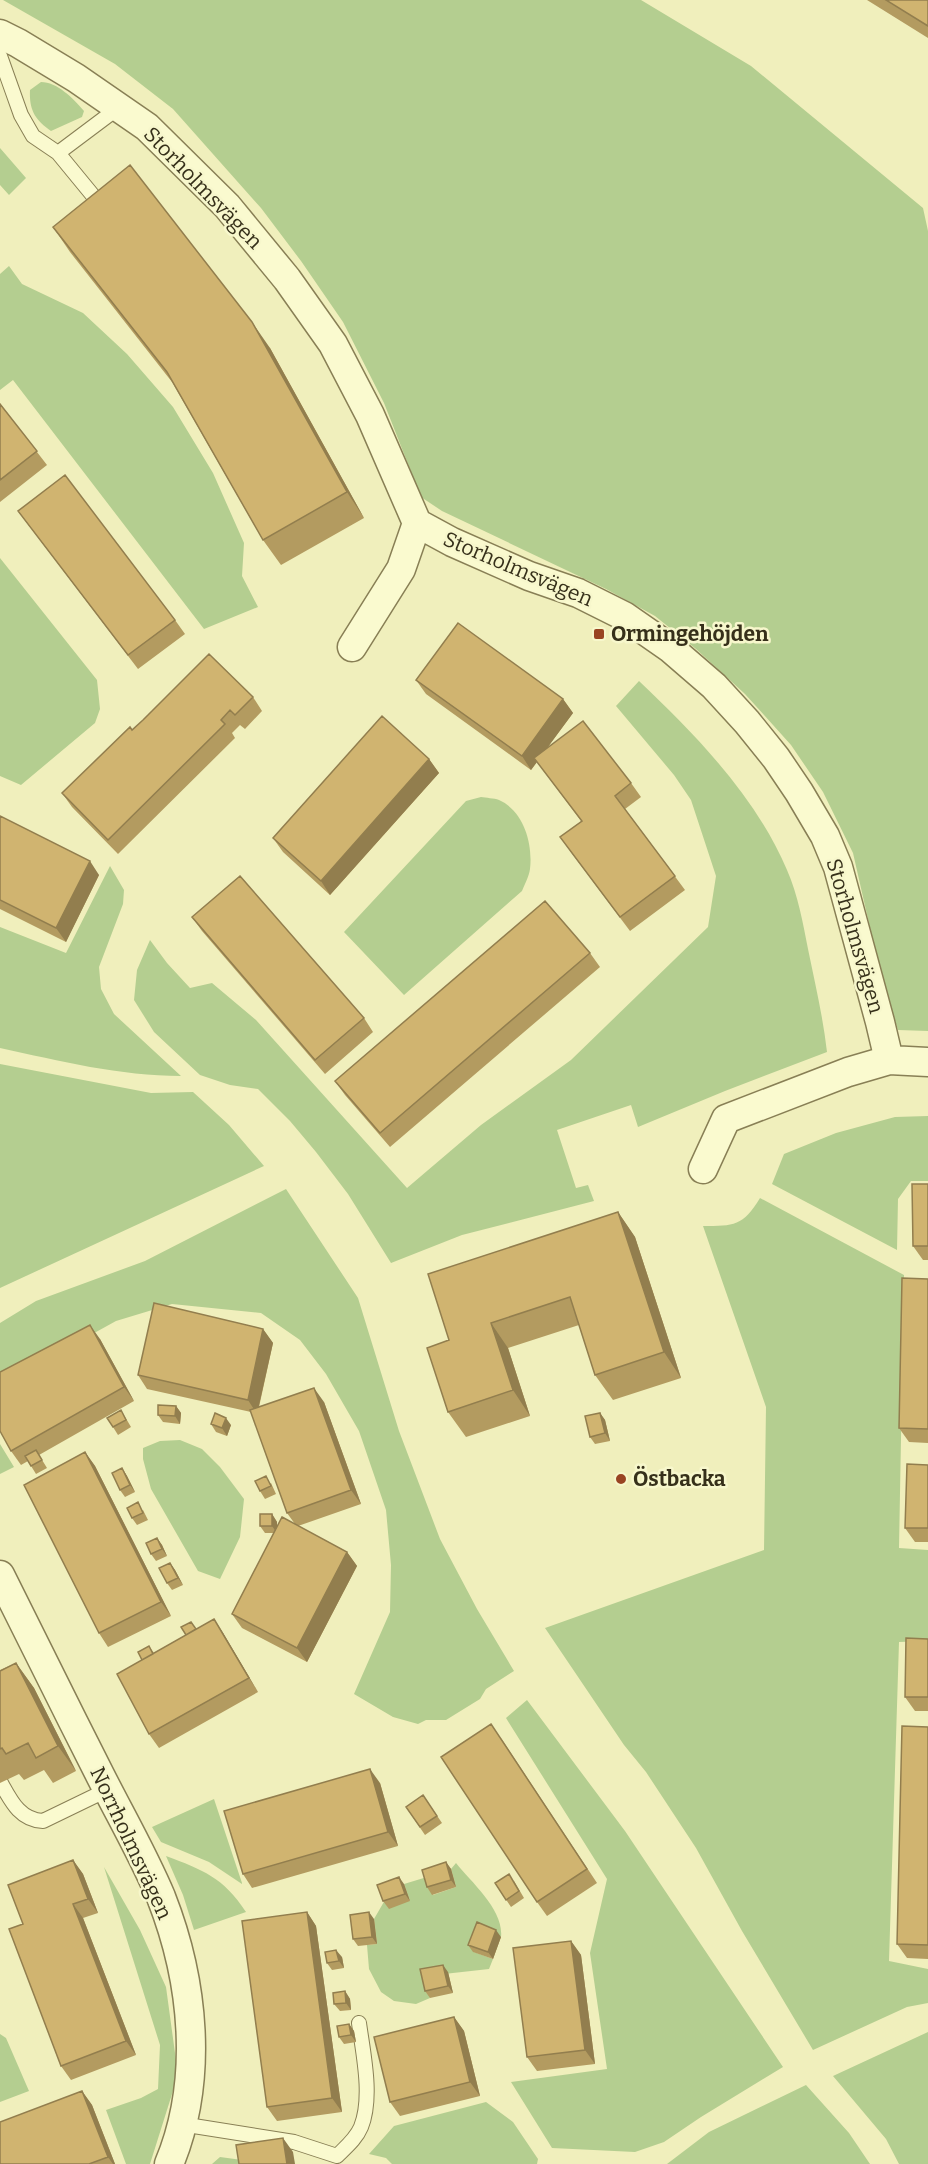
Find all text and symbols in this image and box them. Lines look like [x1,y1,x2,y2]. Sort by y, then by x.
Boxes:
street label: Storholmsvägen [138,121,268,255]
street label: Storholmsvägen [439,526,597,612]
place label: Ormingehöjden [611,621,769,647]
marker: Ormingehöjden [592,627,606,641]
street label: Storholmsvägen [820,856,890,1016]
place label: Östbacka [633,1465,726,1492]
marker: Östbacka [614,1472,628,1486]
street label: Norrholmsvägen [84,1762,178,1924]

